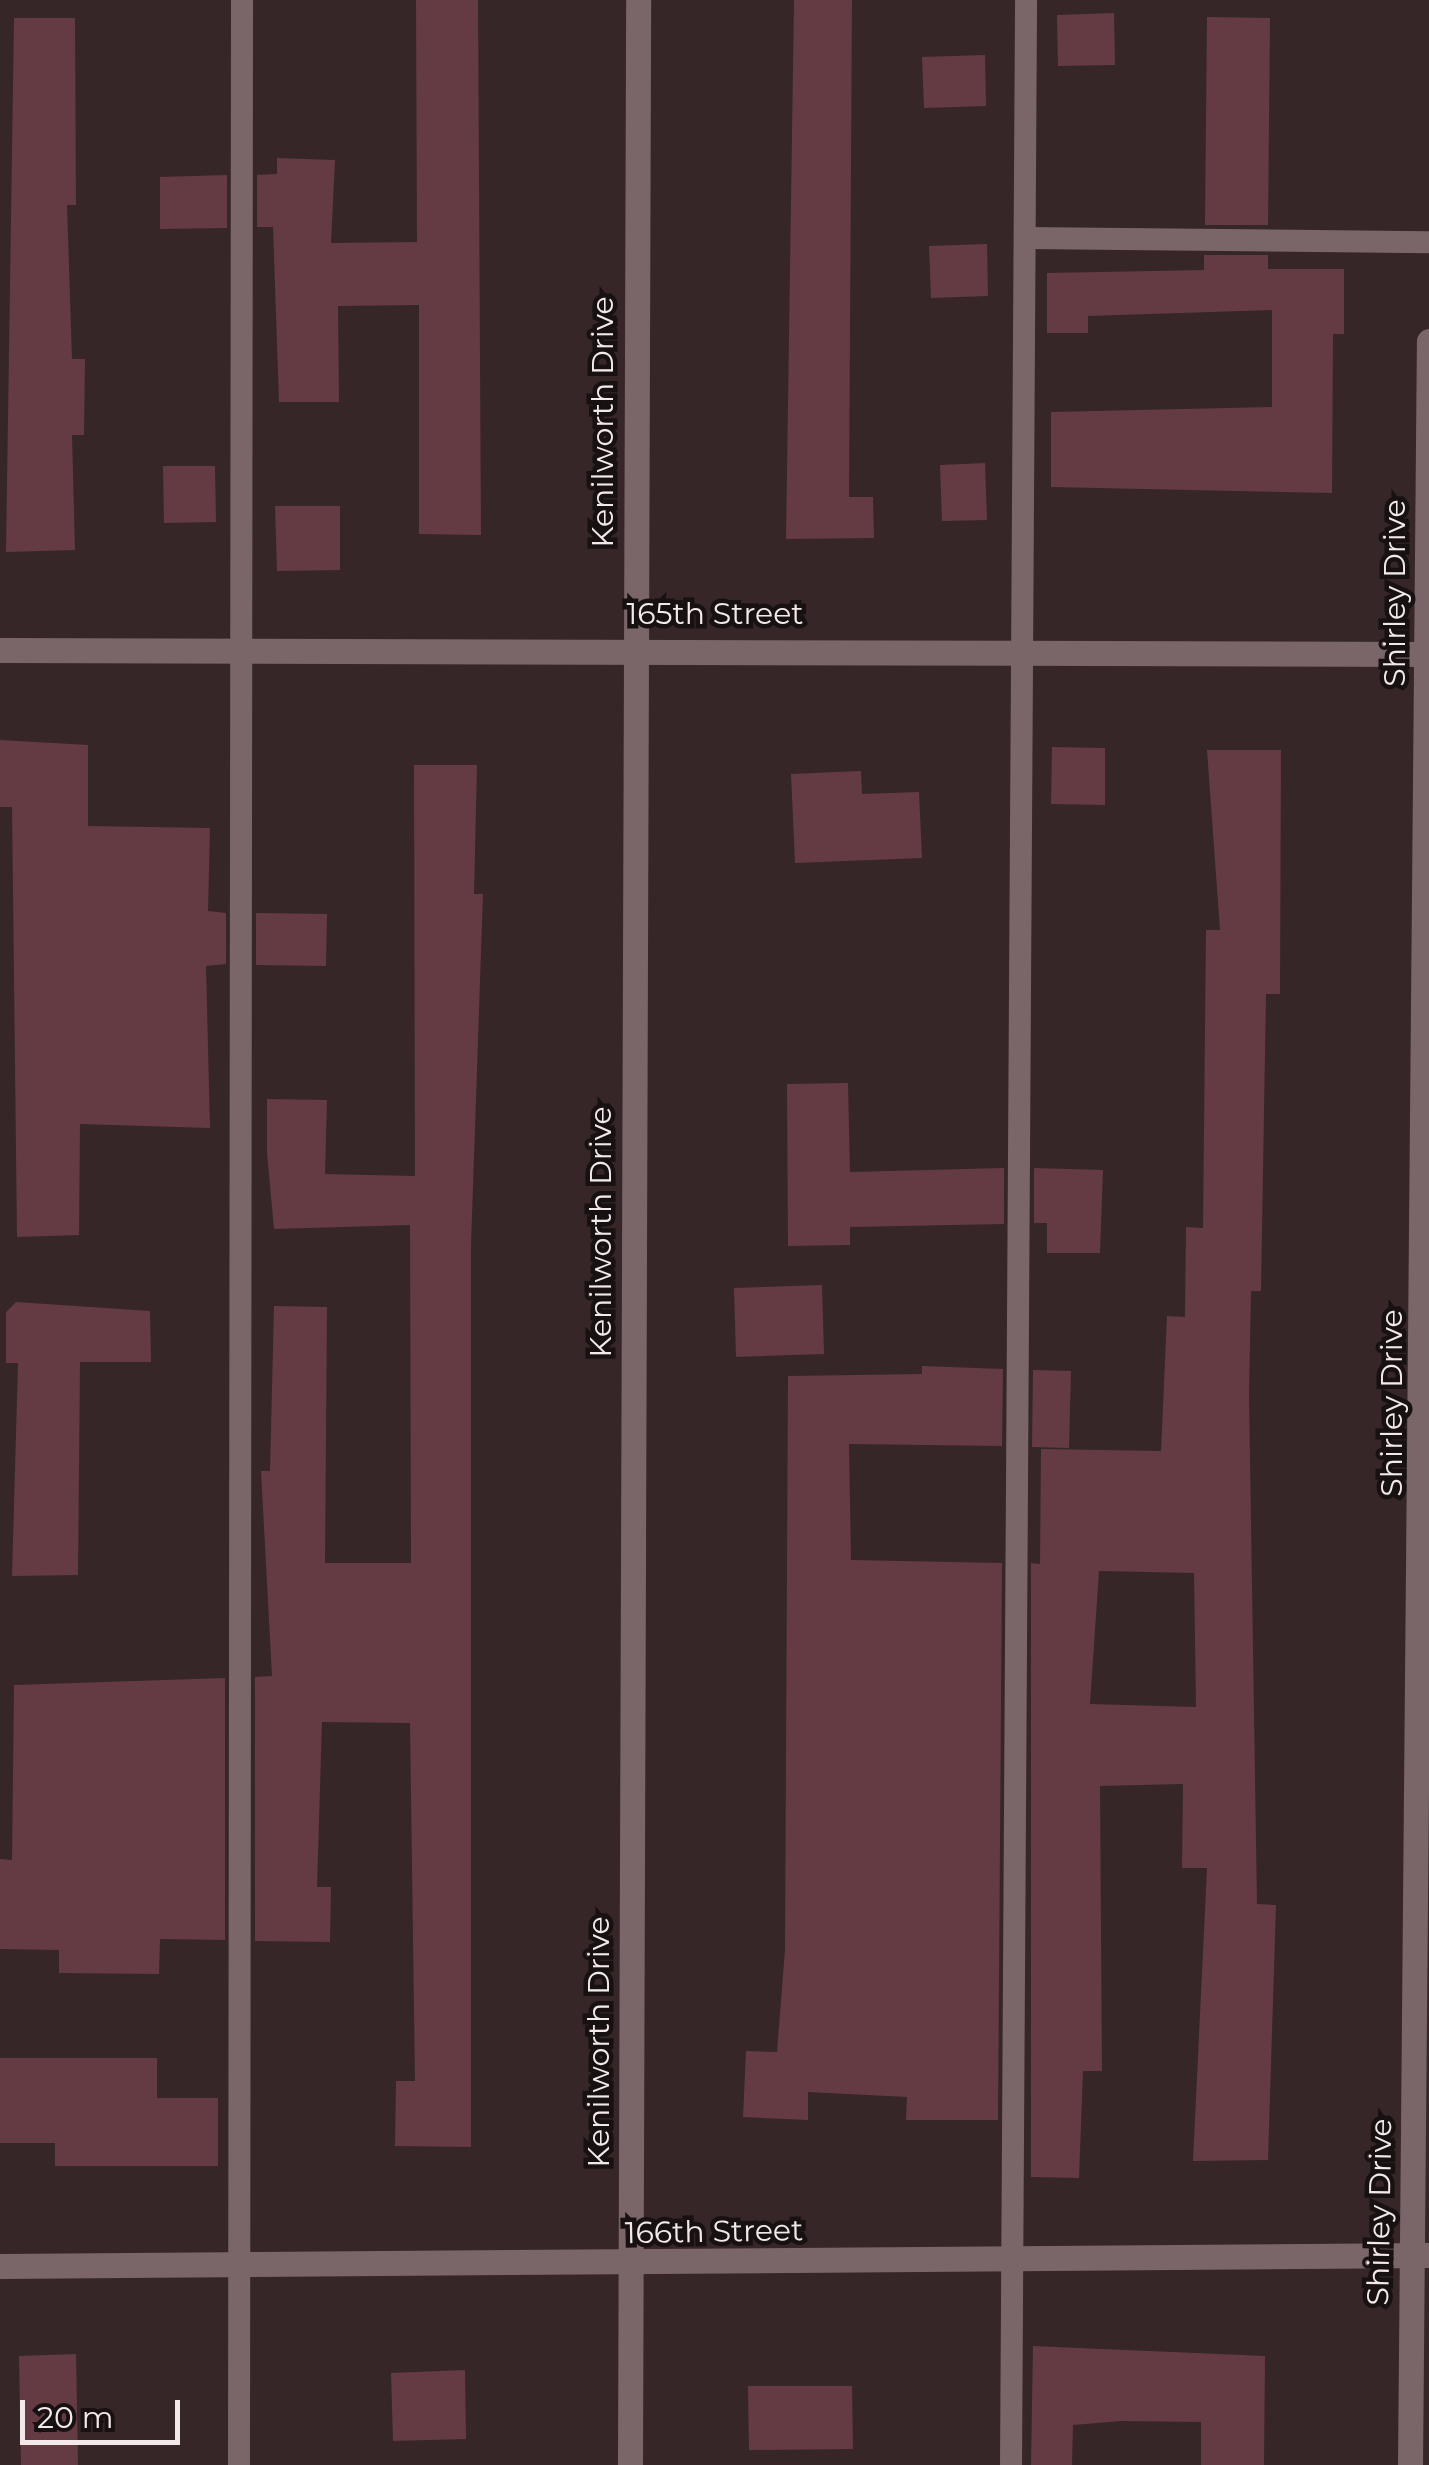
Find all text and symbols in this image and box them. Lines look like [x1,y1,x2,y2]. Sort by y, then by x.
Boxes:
street label: Kenilworth Drive [585,296,621,548]
street label: Shirley Drive [1377,499,1413,687]
street label: 165th Street [626,596,804,632]
street label: Kenilworth Drive [583,1106,619,1358]
street label: Shirley Drive [1374,1309,1410,1497]
street label: Kenilworth Drive [581,1916,617,2168]
street label: Shirley Drive [1360,2118,1400,2306]
street label: 166th Street [625,2212,803,2252]
scale bar [25,2380,185,2442]
text: 20 m [37,2399,114,2436]

